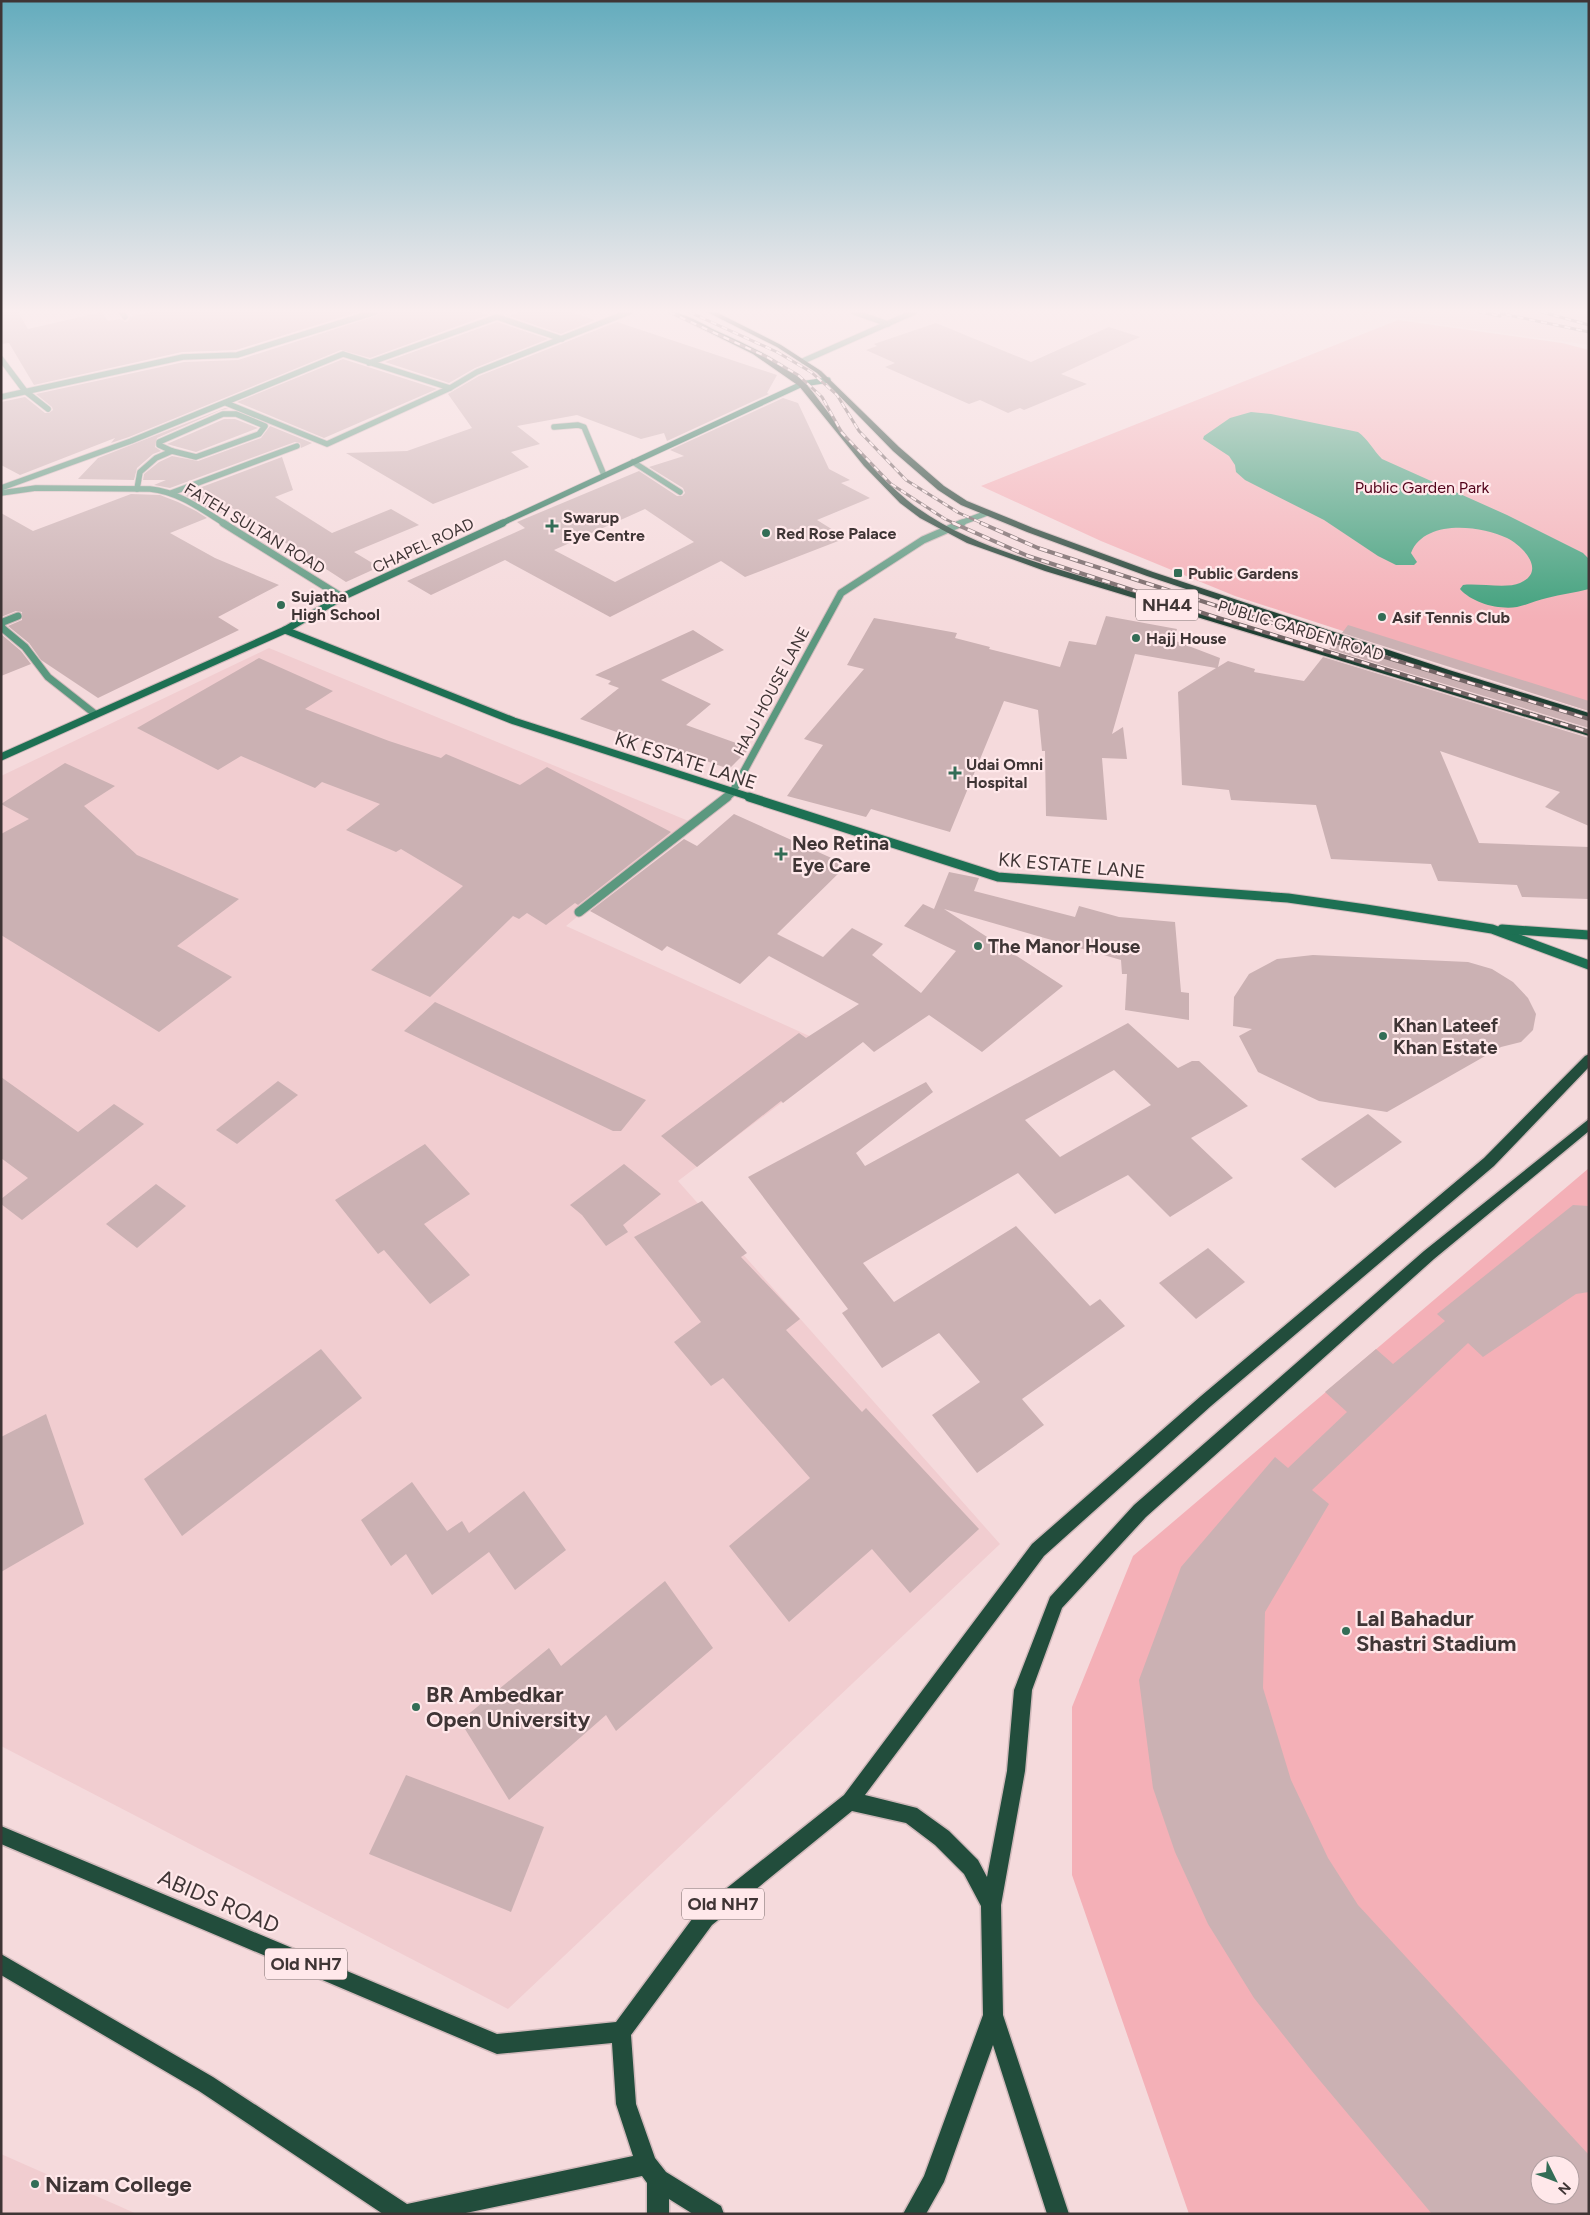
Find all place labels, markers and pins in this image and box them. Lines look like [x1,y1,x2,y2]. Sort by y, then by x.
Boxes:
place label: Swarup Eye Centre [563,508,645,545]
marker: Swarup Eye Centre [545,519,559,533]
place label: Red Rose Palace [776,524,896,543]
marker: Red Rose Palace [760,527,772,539]
place label: Public Gardens [1188,564,1299,583]
marker: Public Gardens [1172,567,1184,579]
place label: Sujatha High School [291,587,380,624]
marker: Sujatha High School [275,599,287,611]
place label: Asif Tennis Club [1392,608,1511,627]
marker: Asif Tennis Club [1376,611,1388,623]
place label: Hajj House [1146,629,1226,648]
marker: Hajj House [1130,632,1142,644]
place label: Udai Omni Hospital [966,755,1043,792]
marker: Udai Omni Hospital [948,766,962,780]
place label: Neo Retina Eye Care [792,832,889,877]
marker: Neo Retina Eye Care [774,847,788,861]
place label: The Manor House [988,935,1141,958]
marker: The Manor House [972,940,984,952]
place label: Khan Lateef Khan Estate [1393,1014,1499,1059]
marker: Khan Lateef Khan Estate [1377,1030,1389,1042]
place label: Lal Bahadur Shastri Stadium [1356,1605,1516,1657]
marker: Lal Bahadur Shastri Stadium [1340,1625,1352,1637]
place label: BR Ambedkar Open University [426,1681,590,1733]
marker: BR Ambedkar Open University [410,1701,422,1713]
place label: Nizam College [45,2171,192,2198]
marker: Nizam College [29,2178,41,2190]

